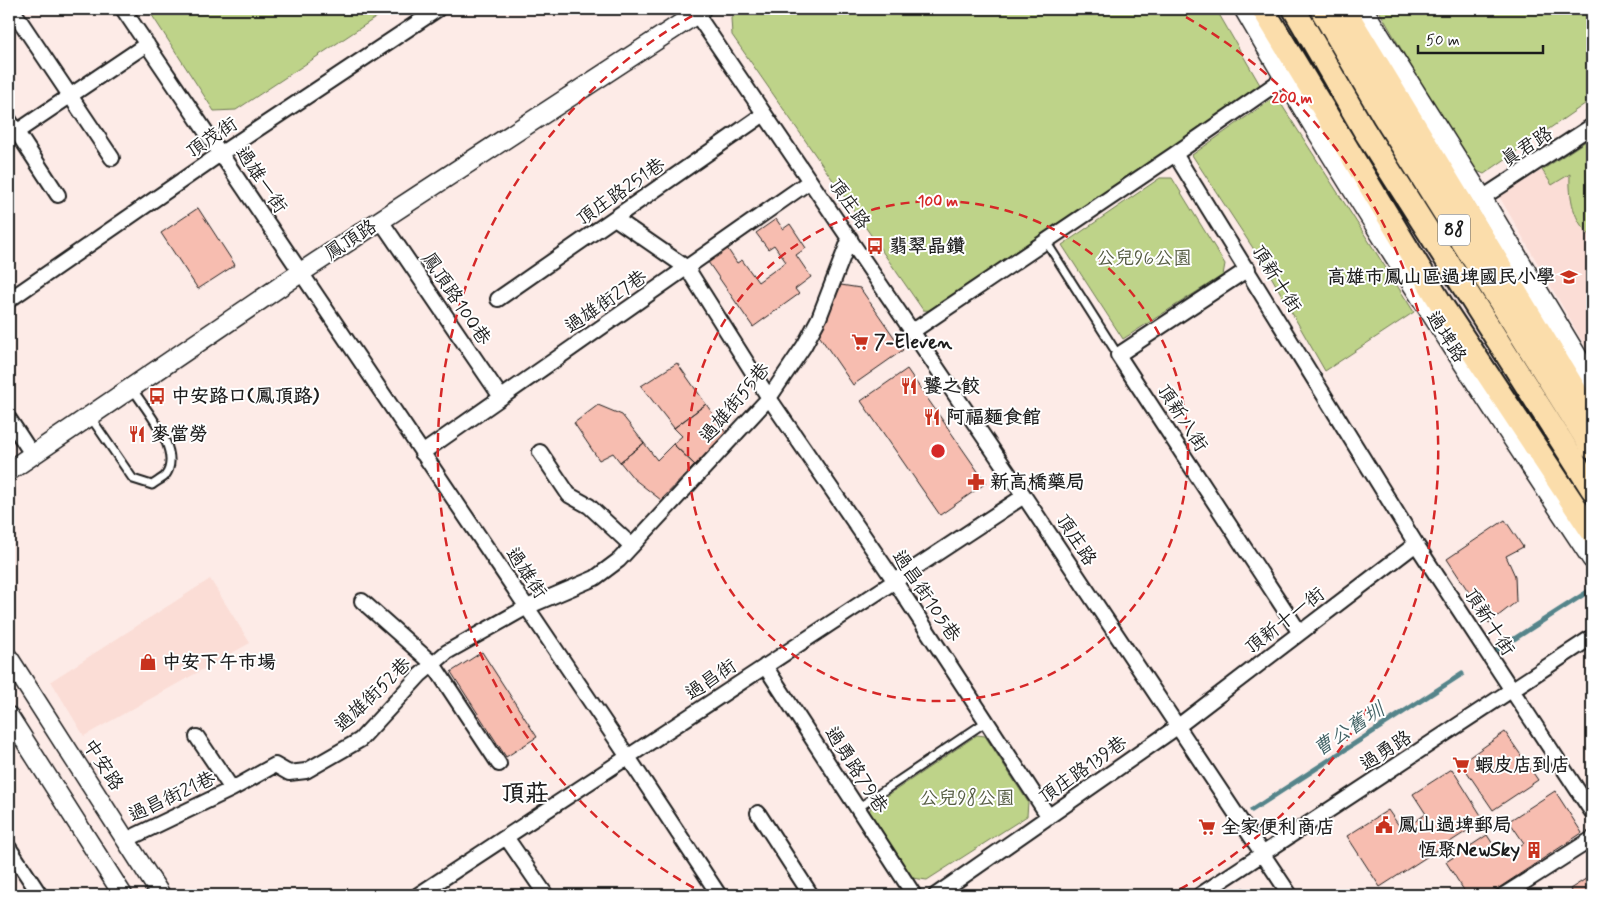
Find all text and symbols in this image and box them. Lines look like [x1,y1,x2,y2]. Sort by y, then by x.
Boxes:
scale bar [1418,22,1544,54]
text: 50 m [1426,31,1460,51]
text: 200 m [1272,89,1313,109]
street label: 頂茂街 [181,112,243,164]
street label: 真君路 [1496,121,1558,173]
street label: 過雄一街 [229,142,293,218]
street label: 頂庄路251巷 [572,152,670,232]
street label: 頂庄路 [822,173,876,235]
text: 100 m [918,192,958,212]
street label: 鳳頂路 [320,214,382,266]
road number: 88 [1438,214,1470,246]
place label: 翡翠晶鑽 [889,234,965,259]
bus stop icon: 翡翠晶鑽 [865,236,885,256]
street label: 頂新十街 [1245,240,1307,318]
park label: 公兒96公園 [1096,246,1192,271]
street label: 鳳頂路100巷 [416,248,496,350]
street label: 過雄街27巷 [560,265,652,339]
place label: 高雄市鳳山區過埤國民小學 [1327,265,1555,290]
school or university icon: 高雄市鳳山區過埤國民小學 [1559,267,1579,287]
street label: 過埤路 [1420,306,1472,368]
place label: 7-Eleven [874,330,952,355]
supermarket icon: 7-Eleven [850,332,870,352]
street label: 過雄街55巷 [694,358,776,448]
place label: 饕之餃 [923,374,980,399]
restaurant icon: 饕之餃 [899,376,919,396]
street label: 頂新八街 [1151,379,1213,457]
place label: 中安路口(鳳頂路) [171,384,319,409]
bus stop icon: 中安路口(鳳頂路) [147,386,167,406]
place label: 阿福麵食館 [946,405,1041,430]
restaurant icon: 阿福麵食館 [922,407,942,427]
place label: 麥當勞 [151,422,208,447]
restaurant icon: 麥當勞 [127,424,147,444]
centre of rings [929,442,947,460]
place label: 新高橋藥局 [990,470,1085,495]
pharmacy icon: 新高橋藥局 [966,472,986,492]
street label: 頂庄路 [1050,509,1102,571]
street label: 過雄街 [500,542,552,604]
street label: 過昌街105巷 [886,545,966,647]
street label: 頂新十一街 [1240,582,1330,660]
street label: 頂新十街 [1458,583,1520,661]
place label: 中安下午市場 [162,650,276,675]
shop icon: 中安下午市場 [138,652,158,672]
street label: 過雄街52巷 [329,652,417,738]
street label: 過昌街 [680,654,742,706]
water label: 曹公舊圳 [1308,696,1392,763]
street label: 過勇路79巷 [819,722,893,818]
street label: 過勇路 [1355,725,1417,777]
street label: 頂庄路139巷 [1034,730,1132,810]
street label: 中安路 [77,734,129,796]
place label: 蝦皮店到店 [1475,753,1570,778]
supermarket icon: 蝦皮店到店 [1451,755,1471,775]
street label: 過昌街21巷 [124,766,220,828]
district label: 頂莊 [501,779,549,810]
park label: 公兒98公園 [919,786,1015,811]
place label: 鳳山過埤郵局 [1398,813,1512,838]
place label: 全家便利商店 [1221,815,1335,840]
public building icon: 鳳山過埤郵局 [1374,815,1394,835]
supermarket icon: 全家便利商店 [1197,817,1217,837]
place label: 恆聚NewSky [1418,838,1520,863]
building icon: 恆聚NewSky [1524,840,1544,860]

